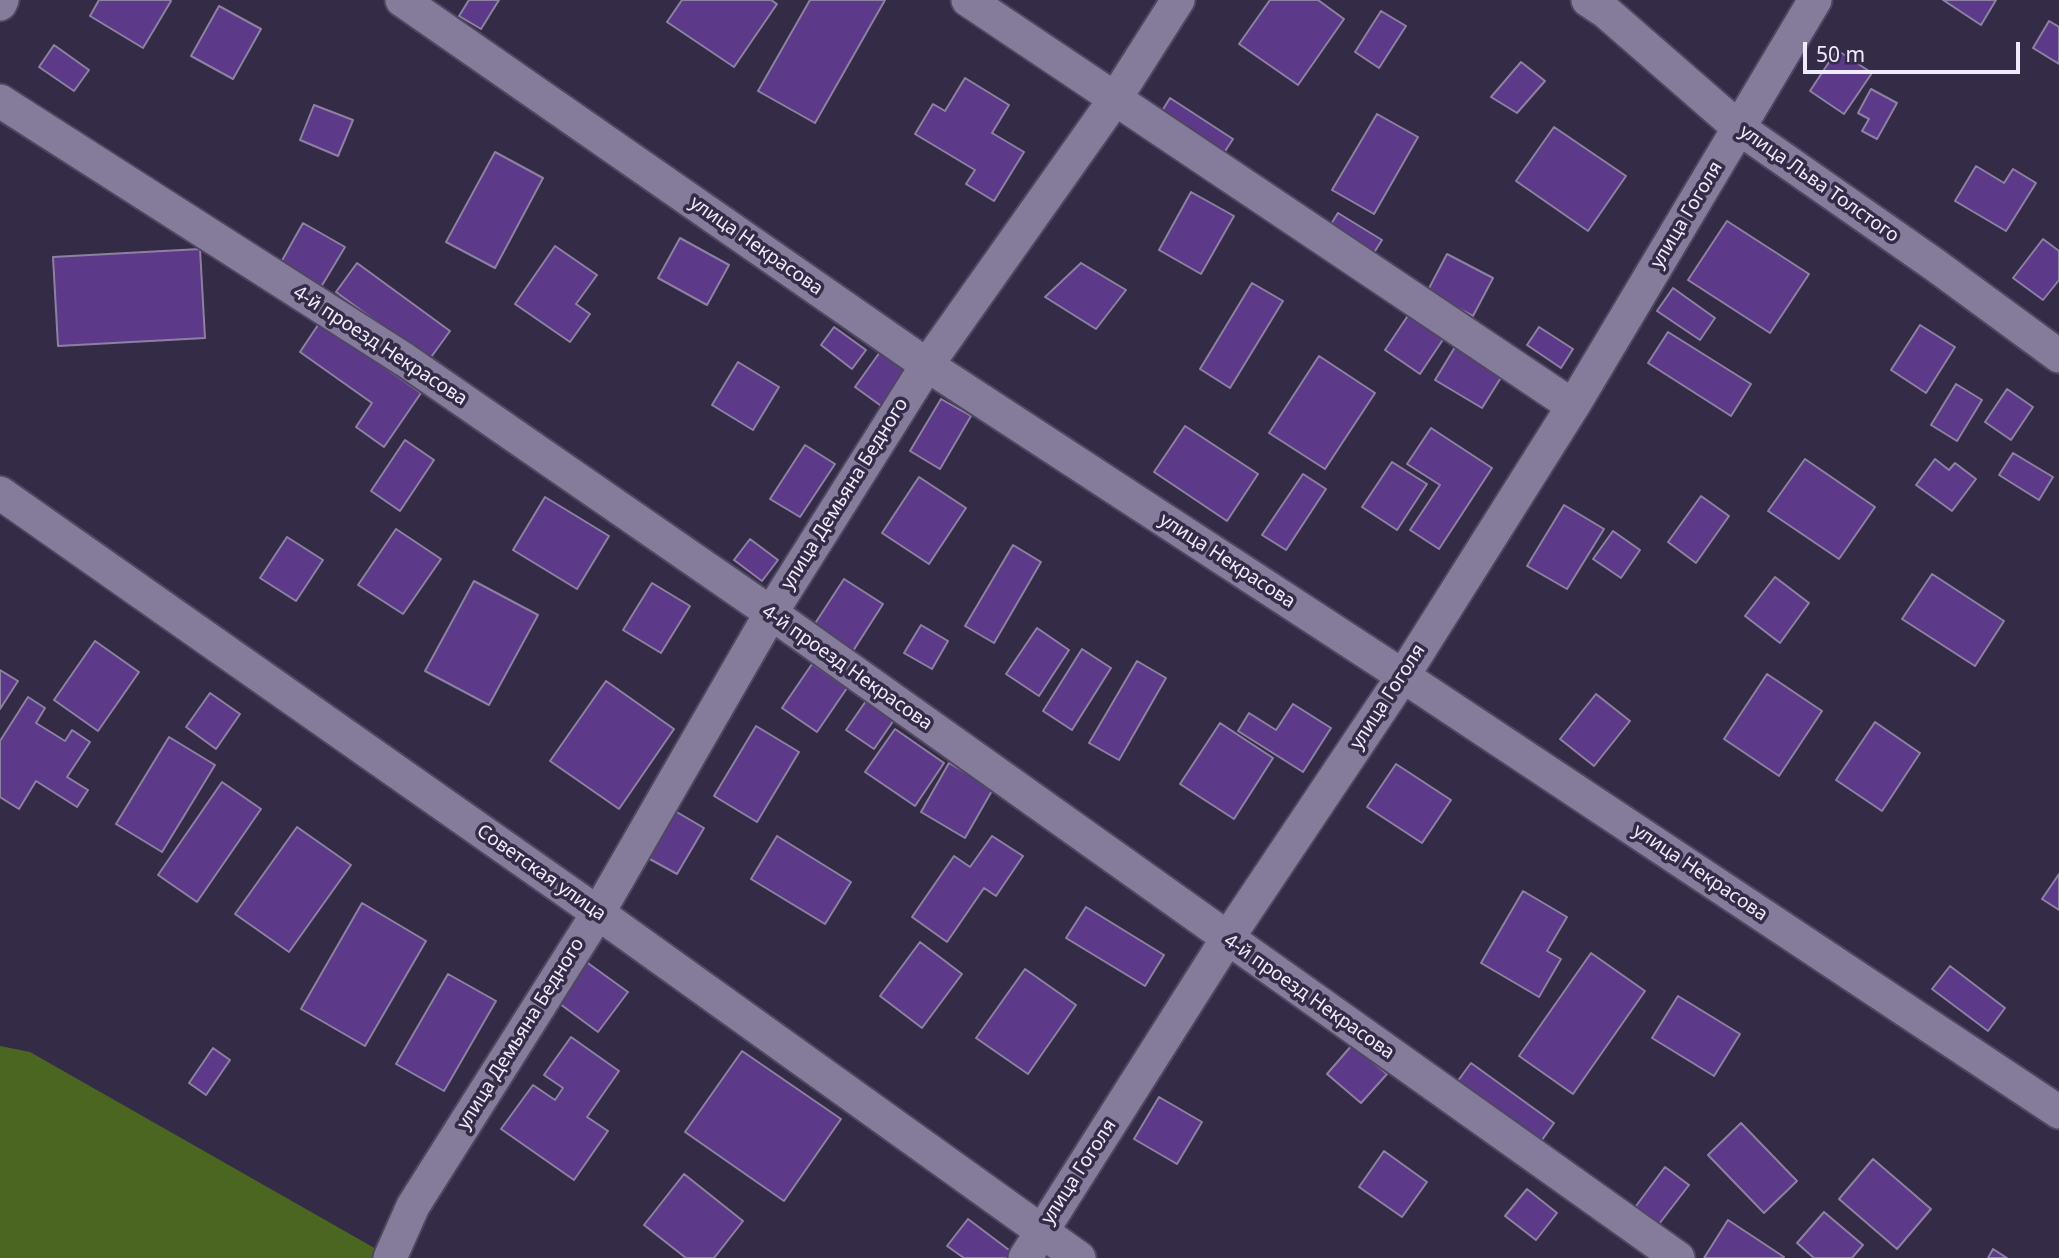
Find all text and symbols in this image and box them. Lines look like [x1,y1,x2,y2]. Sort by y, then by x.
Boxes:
scale bar [1807,28,2024,72]
text: 50 m [1816,40,1865,68]
street label: улица Льва Толстого [1735,120,1903,248]
street label: улица Гоголя [1646,157,1728,273]
street label: улица Некрасова [685,192,827,300]
street label: 4-й проезд Некрасова [289,281,471,411]
street label: улица Демьяна Бедного [777,394,913,594]
street label: улица Некрасова [1155,509,1299,613]
street label: 4-й проезд Некрасова [757,600,937,736]
street label: улица Гоголя [1346,640,1430,754]
street label: Советская улица [472,820,610,926]
street label: улица Некрасова [1628,820,1772,926]
street label: 4-й проезд Некрасова [1219,929,1399,1065]
street label: улица Демьяна Бедного [453,934,589,1134]
street label: улица Гоголя [1037,1115,1121,1229]

